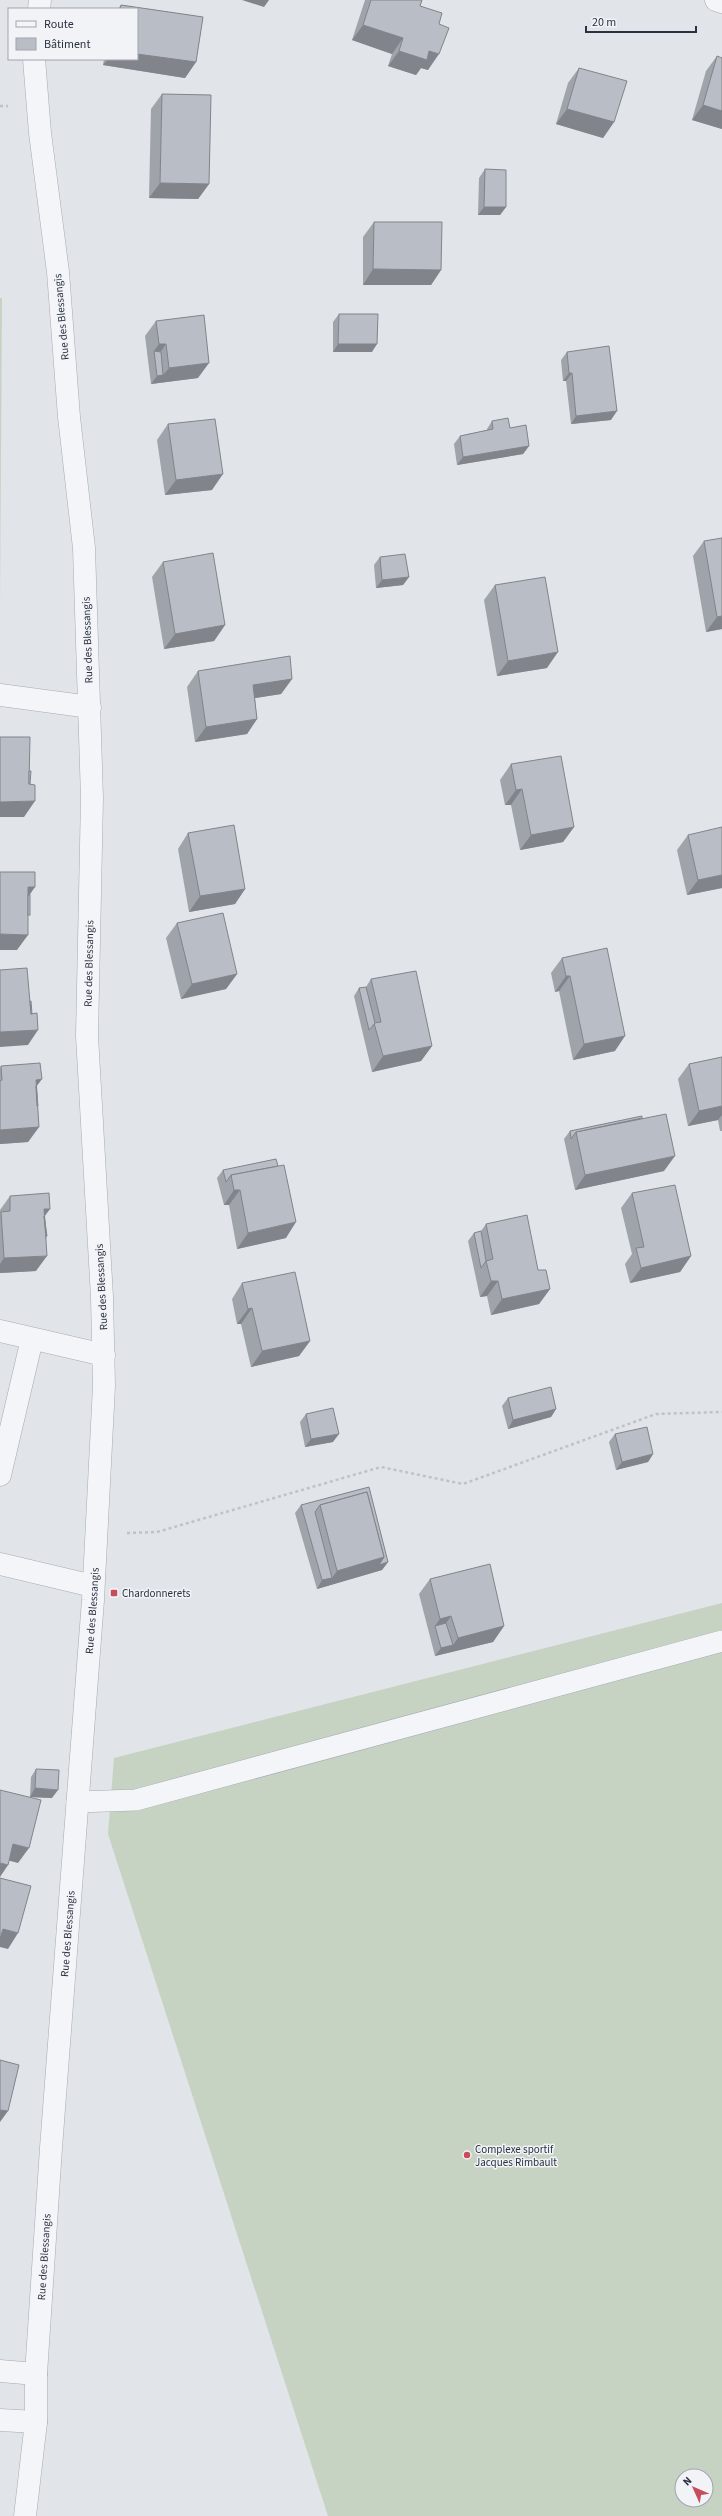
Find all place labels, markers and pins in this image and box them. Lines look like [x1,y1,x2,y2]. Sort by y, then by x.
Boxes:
place label: Chardonnerets [122,1586,191,1601]
marker: Chardonnerets [109,1588,119,1598]
place label: Complexe sportif Jacques Rimbault [475,2142,557,2170]
marker: Complexe sportif Jacques Rimbault [462,2150,472,2160]

